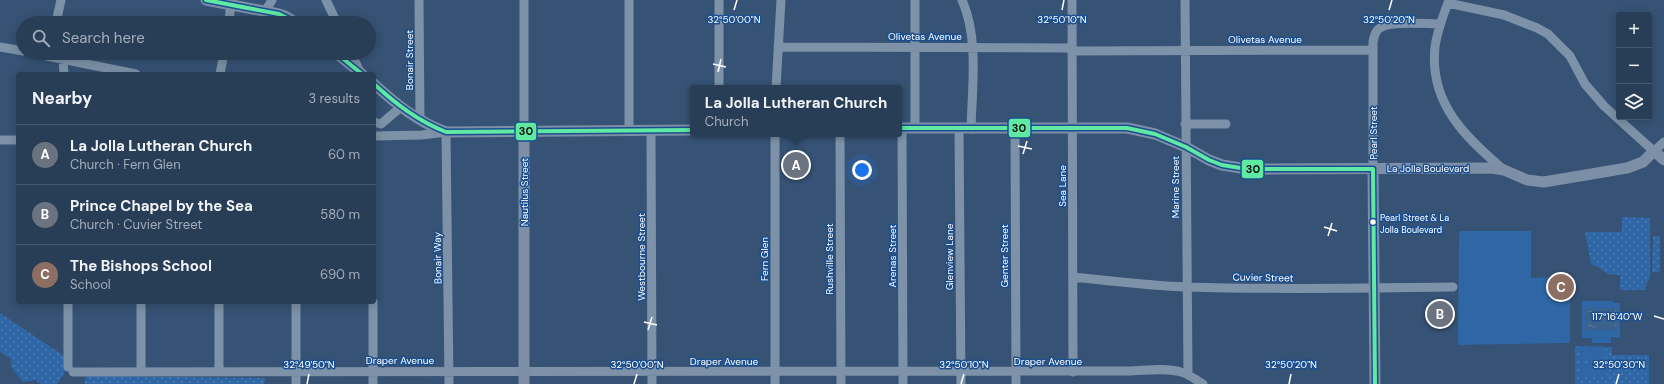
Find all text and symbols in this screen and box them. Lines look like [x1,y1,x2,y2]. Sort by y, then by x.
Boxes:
map controls [1616,12,1652,120]
button: + [1616,12,1652,48]
text: 32°50'00"N [707,13,761,26]
text: 32°50'10"N [1037,13,1087,26]
text: 32°50'20"N [1363,13,1415,26]
search box [16,16,376,60]
icon: search [30,27,52,49]
text: Search here [62,28,145,48]
street label: Bonair Street [403,30,416,90]
street label: Olivetas Avenue [888,30,962,43]
street label: Olivetas Avenue [1228,33,1302,46]
button: − [1616,48,1652,84]
button: layers [1616,84,1652,120]
popup [690,85,902,137]
text: Nearby [32,87,92,109]
text: 3 results [308,90,360,107]
text: La Jolla Lutheran Church [705,93,887,113]
street label: Pearl Street [1367,106,1380,160]
text: Church [705,113,749,130]
line badge: 30 [1008,118,1031,138]
text: 30 [1012,121,1026,135]
line badge: 30 [515,122,537,141]
text: 30 [519,124,533,138]
text: La Jolla Lutheran Church [70,136,252,156]
text: A [40,146,50,163]
text: 60 m [328,146,360,163]
pin: A [783,150,809,180]
text: Church · Fern Glen [70,156,181,173]
street label: Marine Street [1169,156,1182,218]
street label: Nautilus Street [518,158,531,226]
line badge: 30 [1241,159,1264,179]
your location [852,160,872,180]
text: 30 [1246,162,1260,176]
street label: La Jolla Boulevard [1387,162,1469,175]
street label: Sea Lane [1056,165,1069,207]
text: Prince Chapel by the Sea [70,196,253,216]
text: B [41,206,49,223]
text: 580 m [320,206,360,223]
place label: Pearl Street & La Jolla Boulevard [1380,212,1449,236]
street label: Westbourne Street [635,213,648,301]
text: Church · Cuvier Street [70,216,202,233]
marker: Pearl Street & La Jolla Boulevard [1368,217,1378,227]
street label: Rushville Street [823,223,836,295]
street label: Glenview Lane [943,223,956,290]
street label: Arenas Street [886,224,899,288]
street label: Genter Street [998,224,1011,288]
street label: Bonair Way [431,231,444,284]
street label: Fern Glen [758,237,771,281]
text: The Bishops School [70,256,212,276]
text: C [40,266,50,283]
text: 690 m [320,266,360,283]
street label: Cuvier Street [1232,270,1294,285]
pin: C [1548,272,1574,302]
text: School [70,276,111,293]
pin: B [1427,299,1453,329]
text: 117°16'40"W [1592,310,1643,323]
street label: Draper Avenue [366,354,434,367]
street label: Draper Avenue [690,355,758,368]
street label: Draper Avenue [1014,355,1082,368]
text: 32°49'50"N [283,358,335,371]
text: 32°50'00"N [610,358,664,371]
text: 32°50'10"N [939,358,989,371]
text: 32°50'20"N [1265,358,1317,371]
text: 32°50'30"N [1593,358,1645,371]

